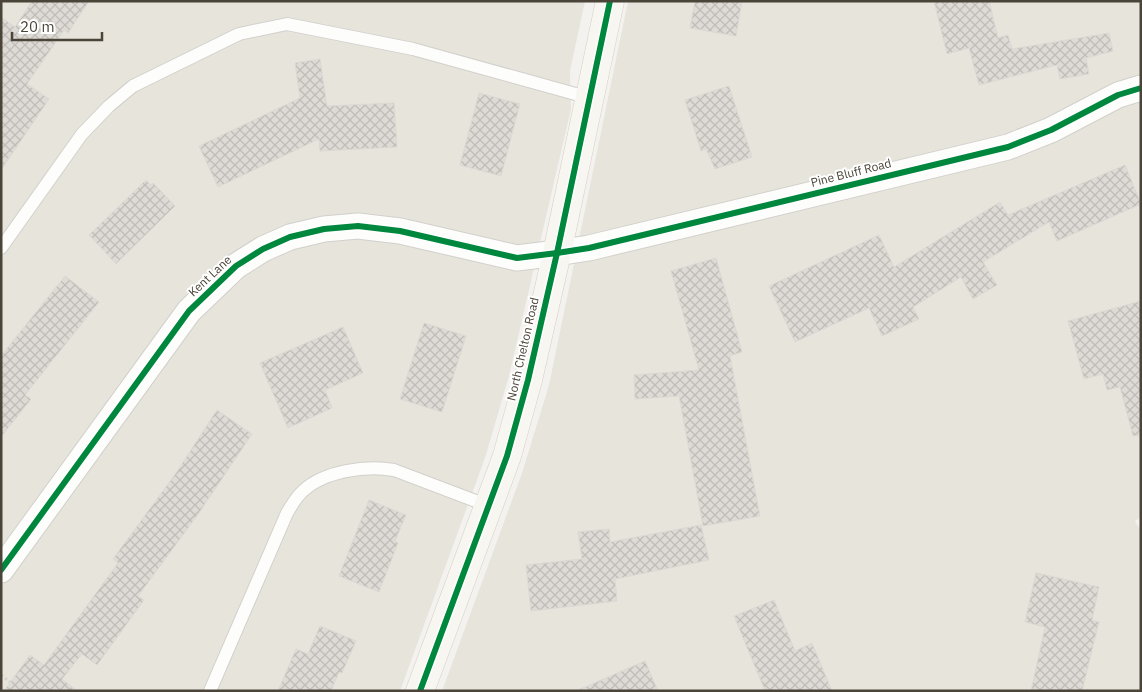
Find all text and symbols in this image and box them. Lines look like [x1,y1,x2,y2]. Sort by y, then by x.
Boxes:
scale bar [12,10,102,42]
text: 20 m [20,17,55,36]
street label: Pine Bluff Road [809,155,893,190]
street label: Kent Lane [185,252,235,299]
street label: North Chelton Road [503,296,542,402]

